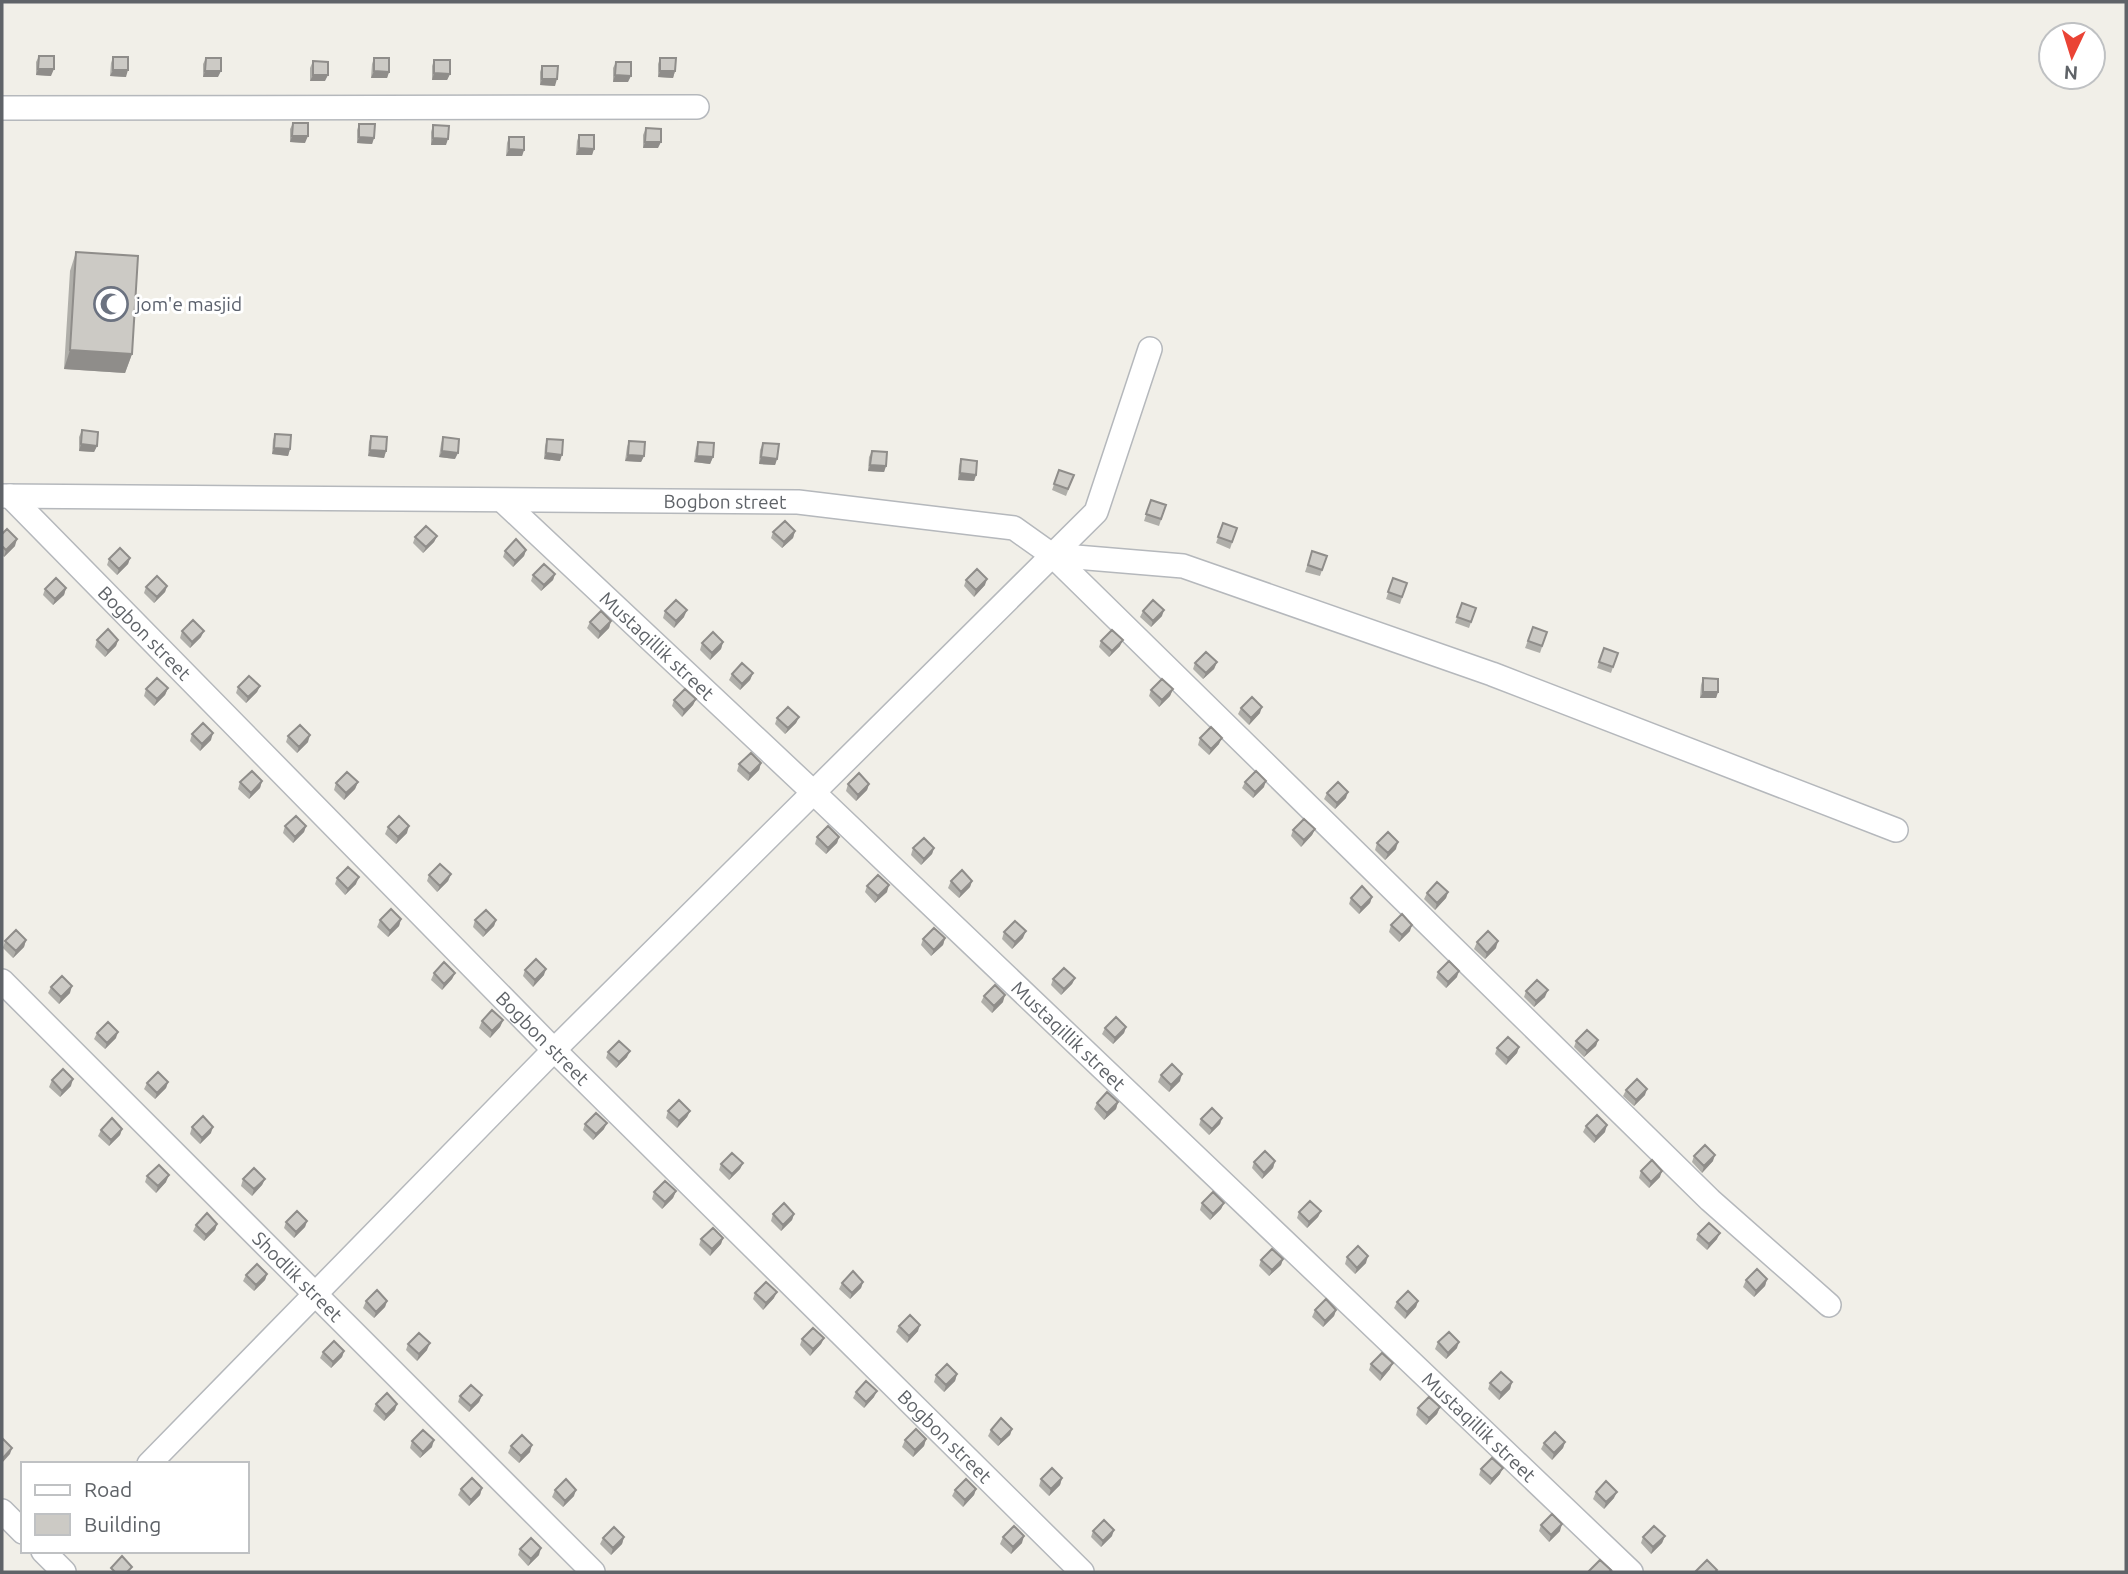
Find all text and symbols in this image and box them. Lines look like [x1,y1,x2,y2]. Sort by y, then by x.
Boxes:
north arrow [2037,21,2107,91]
text: N [2063,61,2079,84]
mosque icon: jom'e masjid [92,285,130,323]
place label: jom'e masjid [134,293,242,315]
street label: Bogbon street [663,490,787,513]
street label: Bogbon street [94,581,196,685]
street label: Mustaqillik street [595,587,719,705]
street label: Mustaqillik street [1007,977,1130,1095]
street label: Bogbon street [492,987,594,1090]
street label: Shodlik street [248,1227,347,1326]
street label: Mustaqillik street [1418,1368,1541,1487]
street label: Bogbon street [893,1385,997,1488]
legend [21,1462,248,1553]
text: Road [84,1477,132,1501]
text: Building [84,1512,161,1536]

